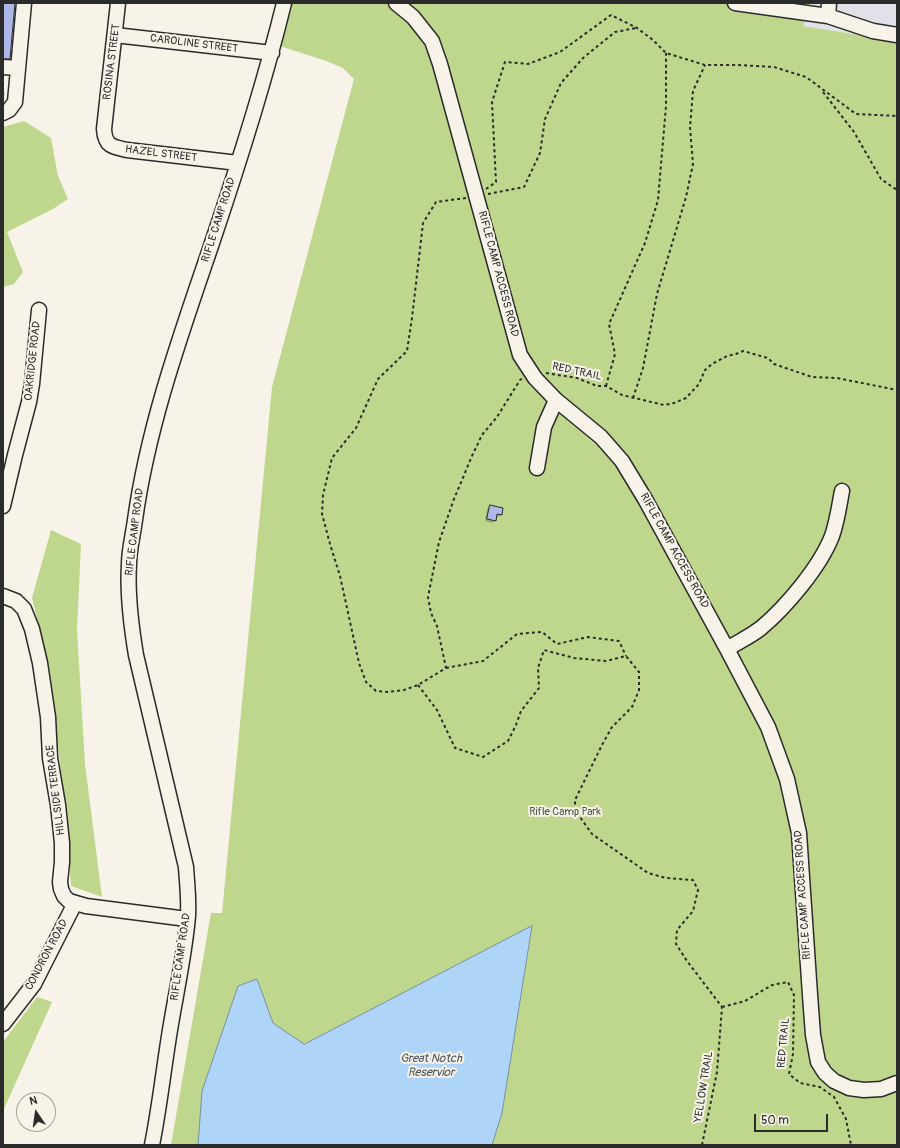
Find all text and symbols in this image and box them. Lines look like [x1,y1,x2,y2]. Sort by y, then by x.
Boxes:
street label: ROSINA STREET [101,23,123,101]
street label: CAROLINE STREET [149,32,239,56]
street label: HAZEL STREET [124,143,198,165]
street label: RIFLE CAMP ROAD [199,176,239,264]
street label: RIFLE CAMP ACCESS ROAD [475,210,521,338]
street label: OAKRIDGE ROAD [22,321,44,401]
street label: RED TRAIL [551,360,603,384]
street label: RIFLE CAMP ROAD [123,487,147,577]
street label: RIFLE CAMP ACCESS ROAD [637,491,711,611]
street label: HILLSIDE TERRACE [44,744,68,836]
park label: Rifle Camp Park [529,805,601,819]
street label: RIFLE CAMP ACCESS ROAD [792,830,814,960]
street label: RIFLE CAMP ROAD [168,912,194,1002]
street label: CONDRON ROAD [23,917,71,993]
street label: RED TRAIL [775,1017,793,1069]
street label: YELLOW TRAIL [692,1050,716,1124]
water label: Great Notch Reservior [400,1052,462,1080]
north arrow [16,1092,56,1132]
text: N [28,1094,38,1108]
scale bar [756,1106,830,1132]
text: 50 m [761,1113,789,1128]

